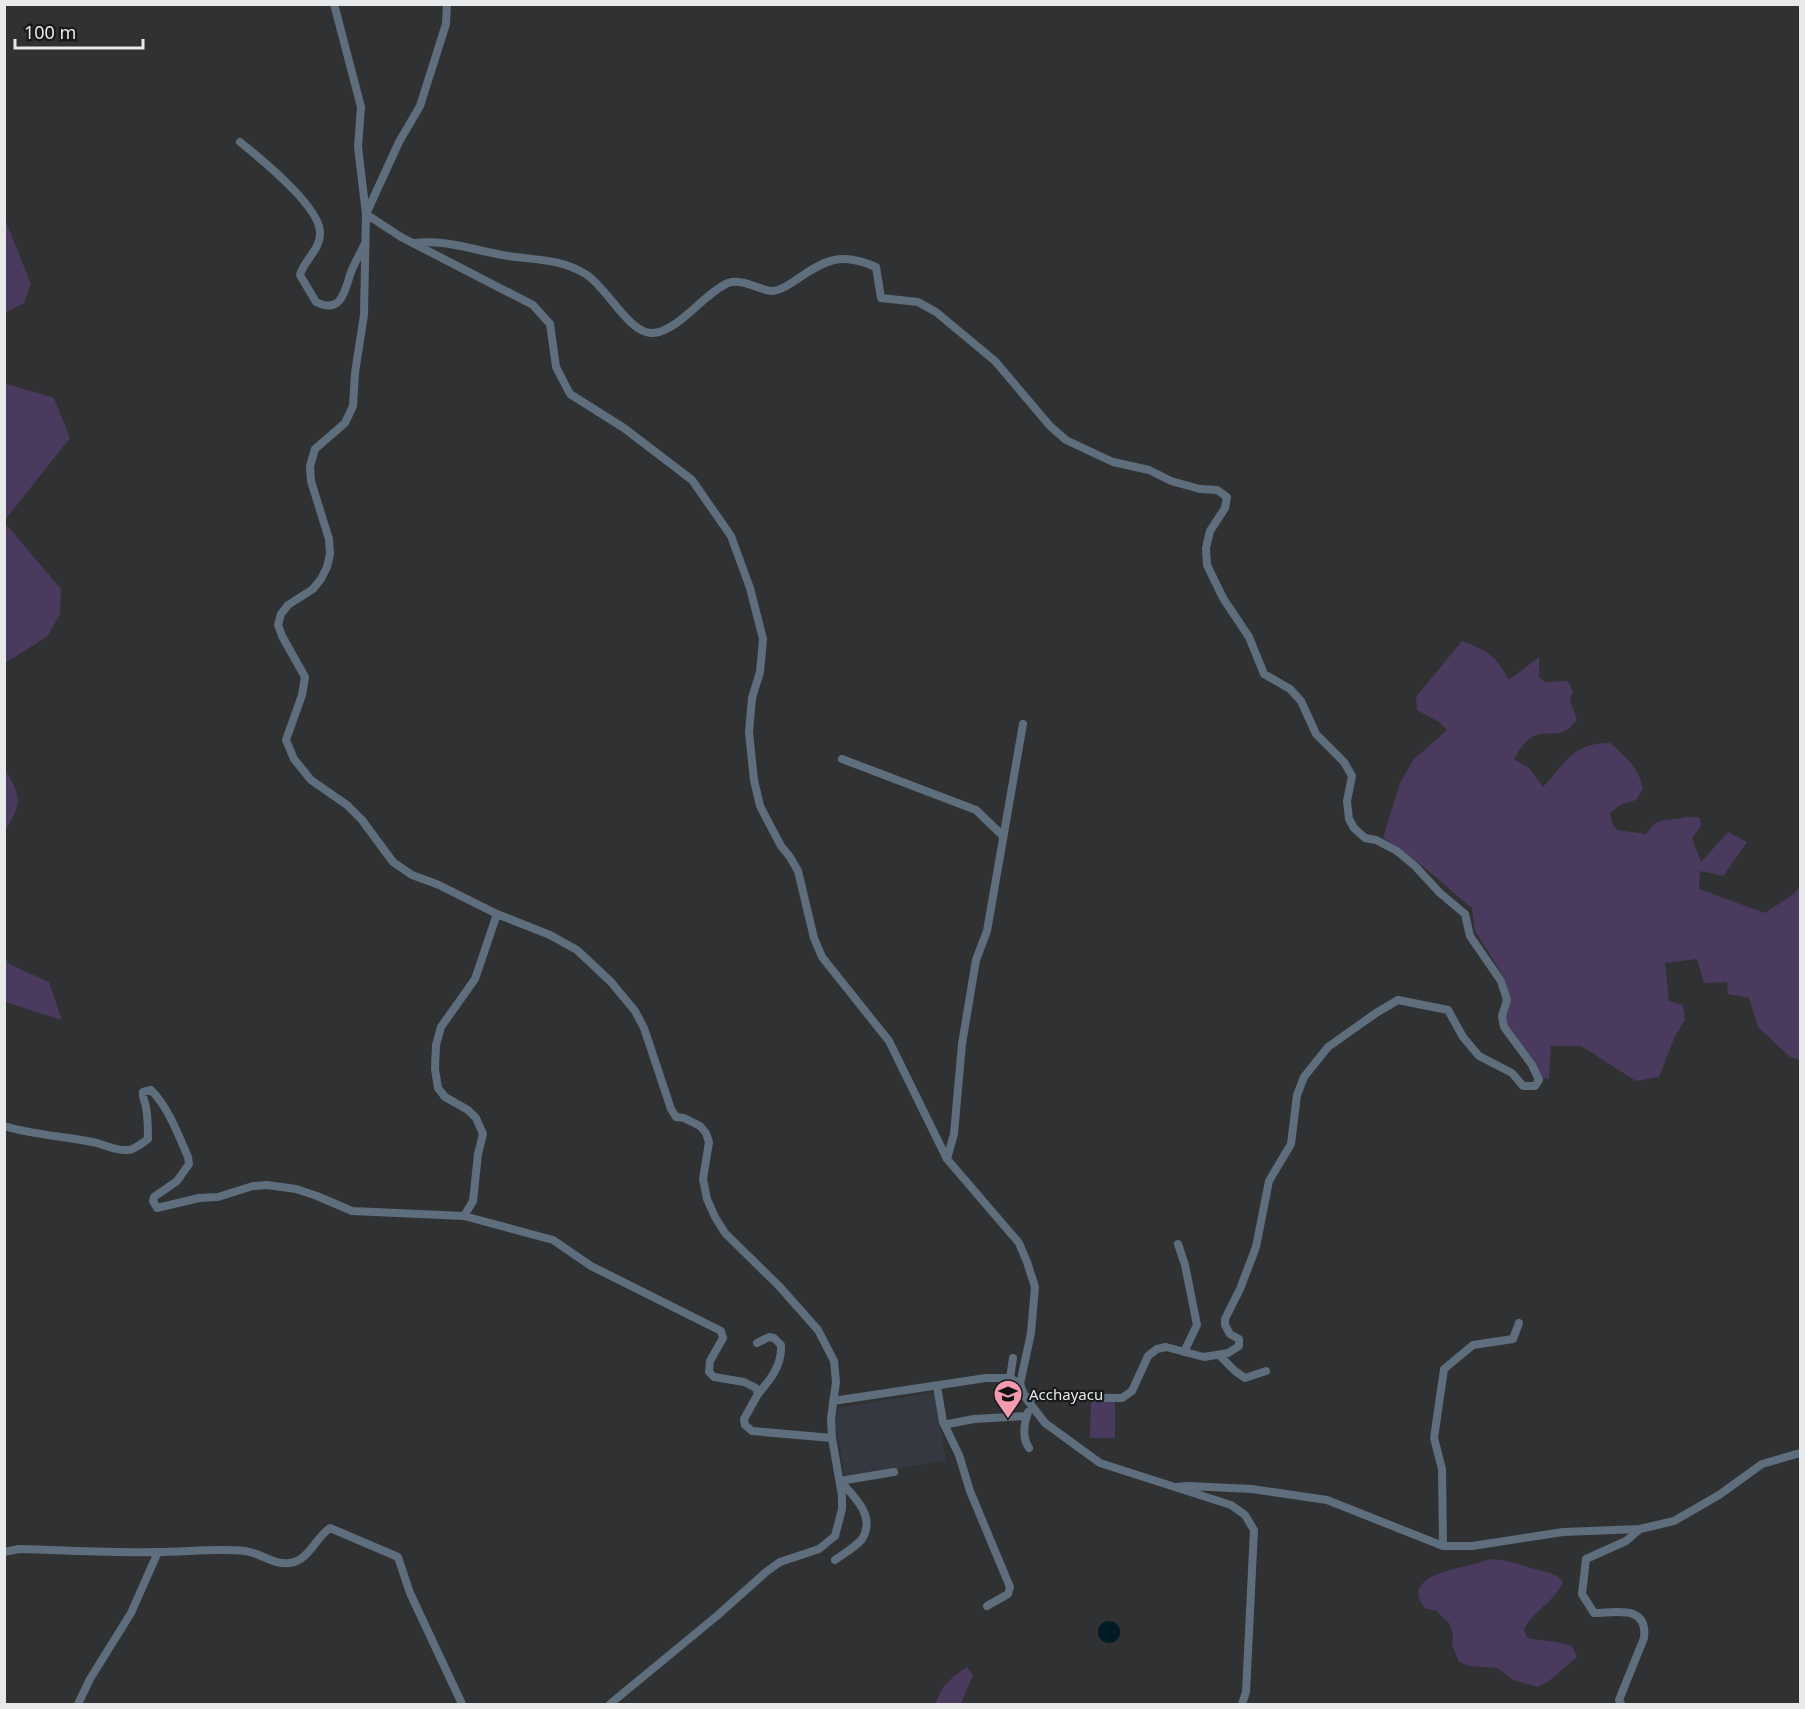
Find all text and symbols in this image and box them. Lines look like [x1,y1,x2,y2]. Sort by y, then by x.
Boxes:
scale bar [15,12,142,50]
text: 100 m [24,20,76,44]
school or university icon: Acchayacu [992,1378,1024,1420]
place label: Acchayacu [1029,1384,1103,1404]

